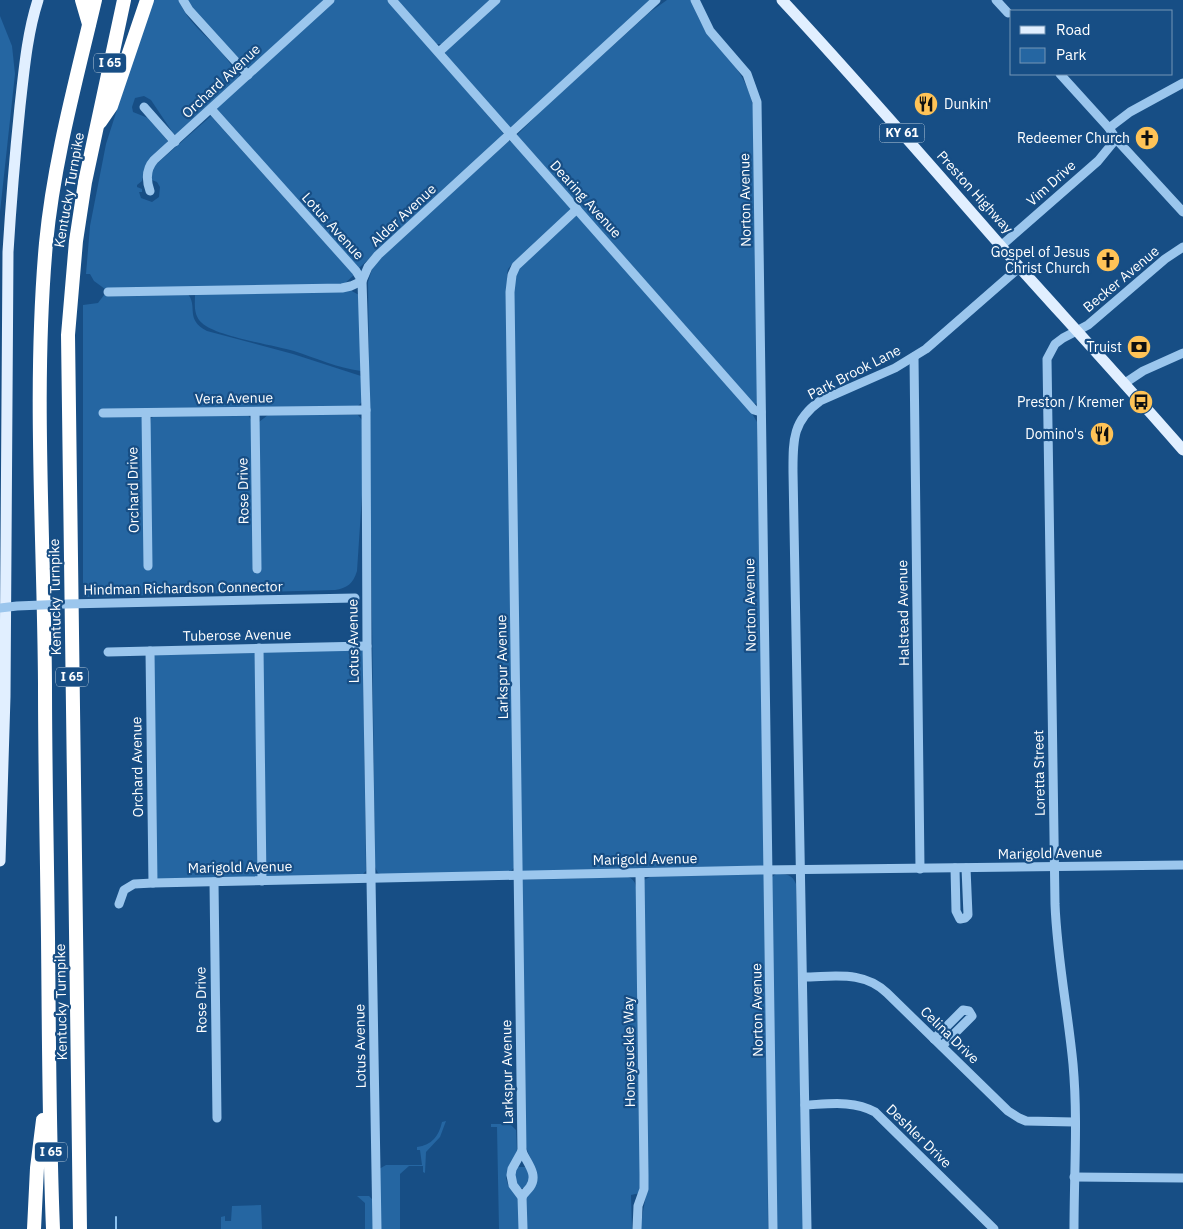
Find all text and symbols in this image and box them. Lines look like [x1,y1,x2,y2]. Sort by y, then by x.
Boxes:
legend [1010,10,1173,75]
text: Road [1056,20,1091,39]
street label: Orchard Avenue [178,40,264,122]
text: Park [1056,45,1086,64]
road number: I 65 [94,54,126,72]
restaurant icon: Dunkin' [913,91,939,117]
place label: Dunkin' [944,95,991,113]
road number: KY 61 [880,124,924,142]
church icon: Redeemer Church [1134,125,1160,151]
place label: Redeemer Church [1017,129,1130,147]
street label: Kentucky Turnpike [50,131,88,249]
street label: Preston Highway [933,147,1017,237]
street label: Norton Avenue [735,153,755,247]
street label: Dearing Avenue [546,156,626,242]
street label: Vim Drive [1023,156,1080,210]
street label: Alder Avenue [366,180,440,250]
street label: Lotus Avenue [298,189,368,264]
street label: Becker Avenue [1079,242,1163,316]
place label: Gospel of Jesus Christ Church [991,243,1090,277]
church icon: Gospel of Jesus Christ Church [1095,247,1121,273]
bank icon: Truist [1126,334,1152,360]
place label: Truist [1086,338,1122,356]
street label: Park Brook Lane [804,341,904,403]
street label: Vera Avenue [195,388,274,408]
bus stop icon: Preston / Kremer [1128,389,1154,415]
place label: Preston / Kremer [1017,393,1124,411]
restaurant icon: Domino's [1089,421,1115,447]
place label: Domino's [1025,425,1084,443]
street label: Orchard Drive [123,446,143,533]
street label: Rose Drive [233,457,253,525]
street label: Kentucky Turnpike [45,538,65,655]
street label: Norton Avenue [740,558,760,652]
street label: Halstead Avenue [893,559,913,666]
street label: Hindman Richardson Connector [83,577,283,599]
street label: Lotus Avenue [343,598,363,683]
street label: Larkspur Avenue [492,614,512,720]
street label: Tuberose Avenue [183,625,292,645]
road number: I 65 [56,668,88,686]
street label: Orchard Avenue [127,716,147,817]
street label: Loretta Street [1029,730,1049,816]
street label: Marigold Avenue [998,843,1103,863]
street label: Marigold Avenue [593,849,698,869]
street label: Marigold Avenue [188,857,293,877]
street label: Kentucky Turnpike [51,943,71,1060]
street label: Norton Avenue [747,963,767,1057]
street label: Rose Drive [191,966,211,1034]
street label: Honeysuckle Way [619,996,639,1108]
street label: Lotus Avenue [350,1003,370,1088]
street label: Celina Drive [917,1003,983,1068]
street label: Larkspur Avenue [497,1019,517,1125]
street label: Deshler Drive [882,1100,956,1172]
road number: I 65 [35,1142,67,1162]

